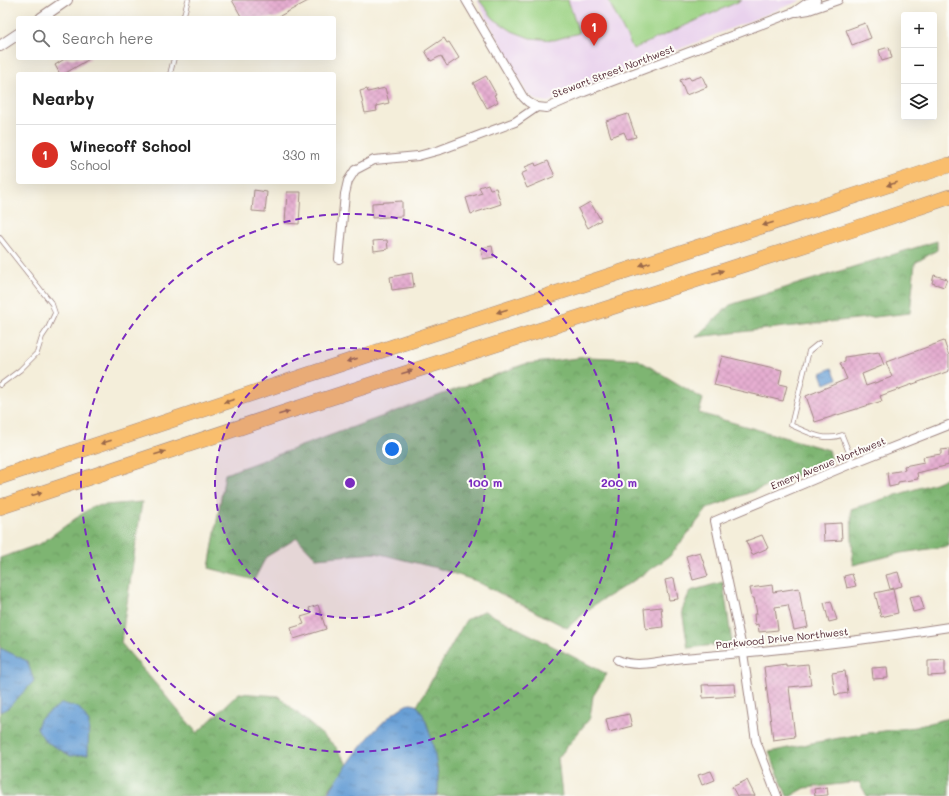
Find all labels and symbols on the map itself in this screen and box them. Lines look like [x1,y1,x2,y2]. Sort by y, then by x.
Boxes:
pin: 1 [581,13,607,46]
street label: Stewart Street Northwest [550,41,676,101]
one-way arrow [886,181,898,187]
one-way arrow [762,221,774,227]
one-way arrow [638,262,650,268]
one-way arrow [712,269,724,275]
one-way arrow [496,308,508,314]
one-way arrow [346,357,358,363]
one-way arrow [402,369,414,375]
one-way arrow [223,398,235,404]
one-way arrow [278,409,290,415]
street label: Emery Avenue Northwest [768,434,888,492]
one-way arrow [99,439,111,445]
your location [382,439,402,459]
one-way arrow [155,450,167,456]
text: 100 m [468,474,502,490]
text: 200 m [601,474,637,490]
centre of rings [343,476,357,490]
one-way arrow [31,491,43,497]
street label: Parkwood Drive Northwest [715,624,849,652]

